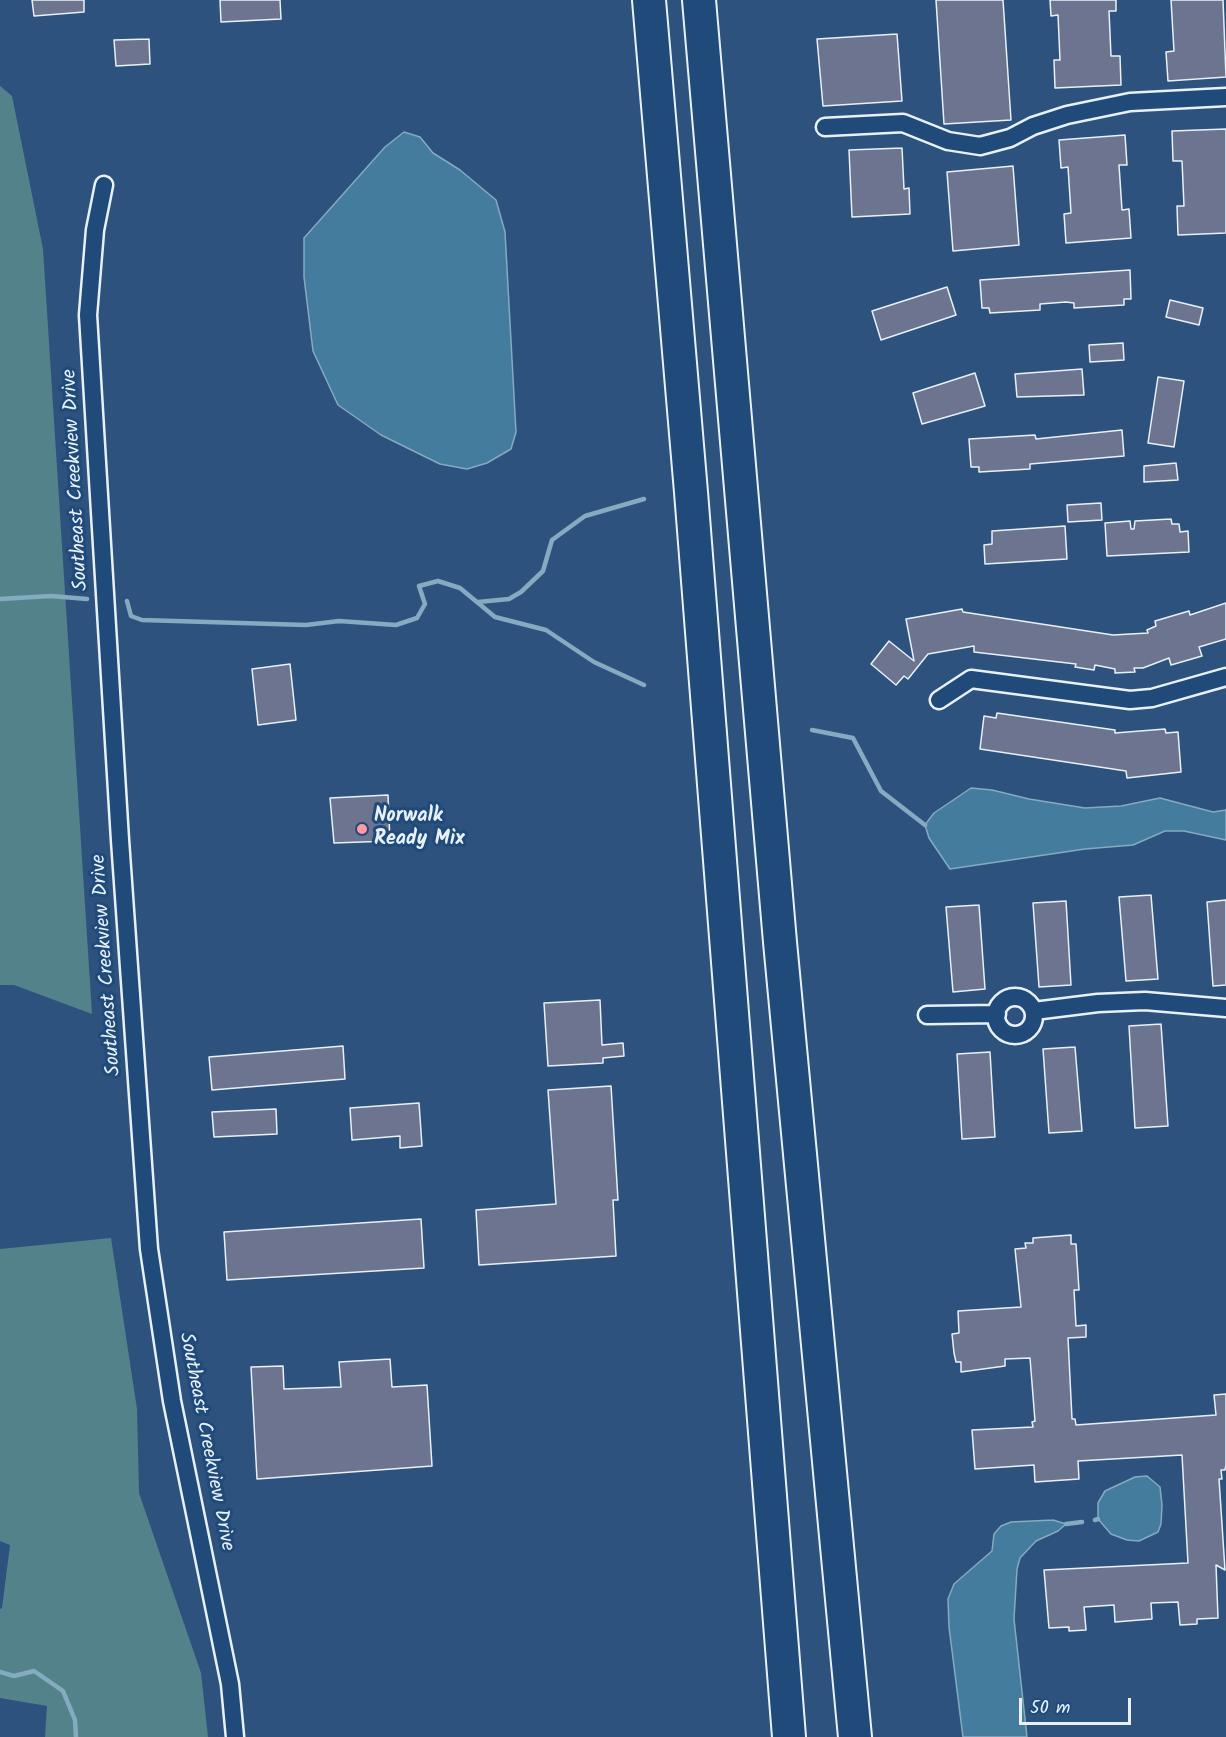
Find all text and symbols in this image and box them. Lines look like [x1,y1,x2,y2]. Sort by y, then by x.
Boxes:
street label: Southeast Creekview Drive [59,369,95,591]
place label: Norwalk Ready Mix [374,806,465,853]
marker: Norwalk Ready Mix [355,822,369,836]
street label: Southeast Creekview Drive [88,854,128,1076]
street label: Southeast Creekview Drive [172,1331,238,1553]
scale bar [1022,1686,1134,1724]
text: 50 m [1030,1694,1070,1723]

